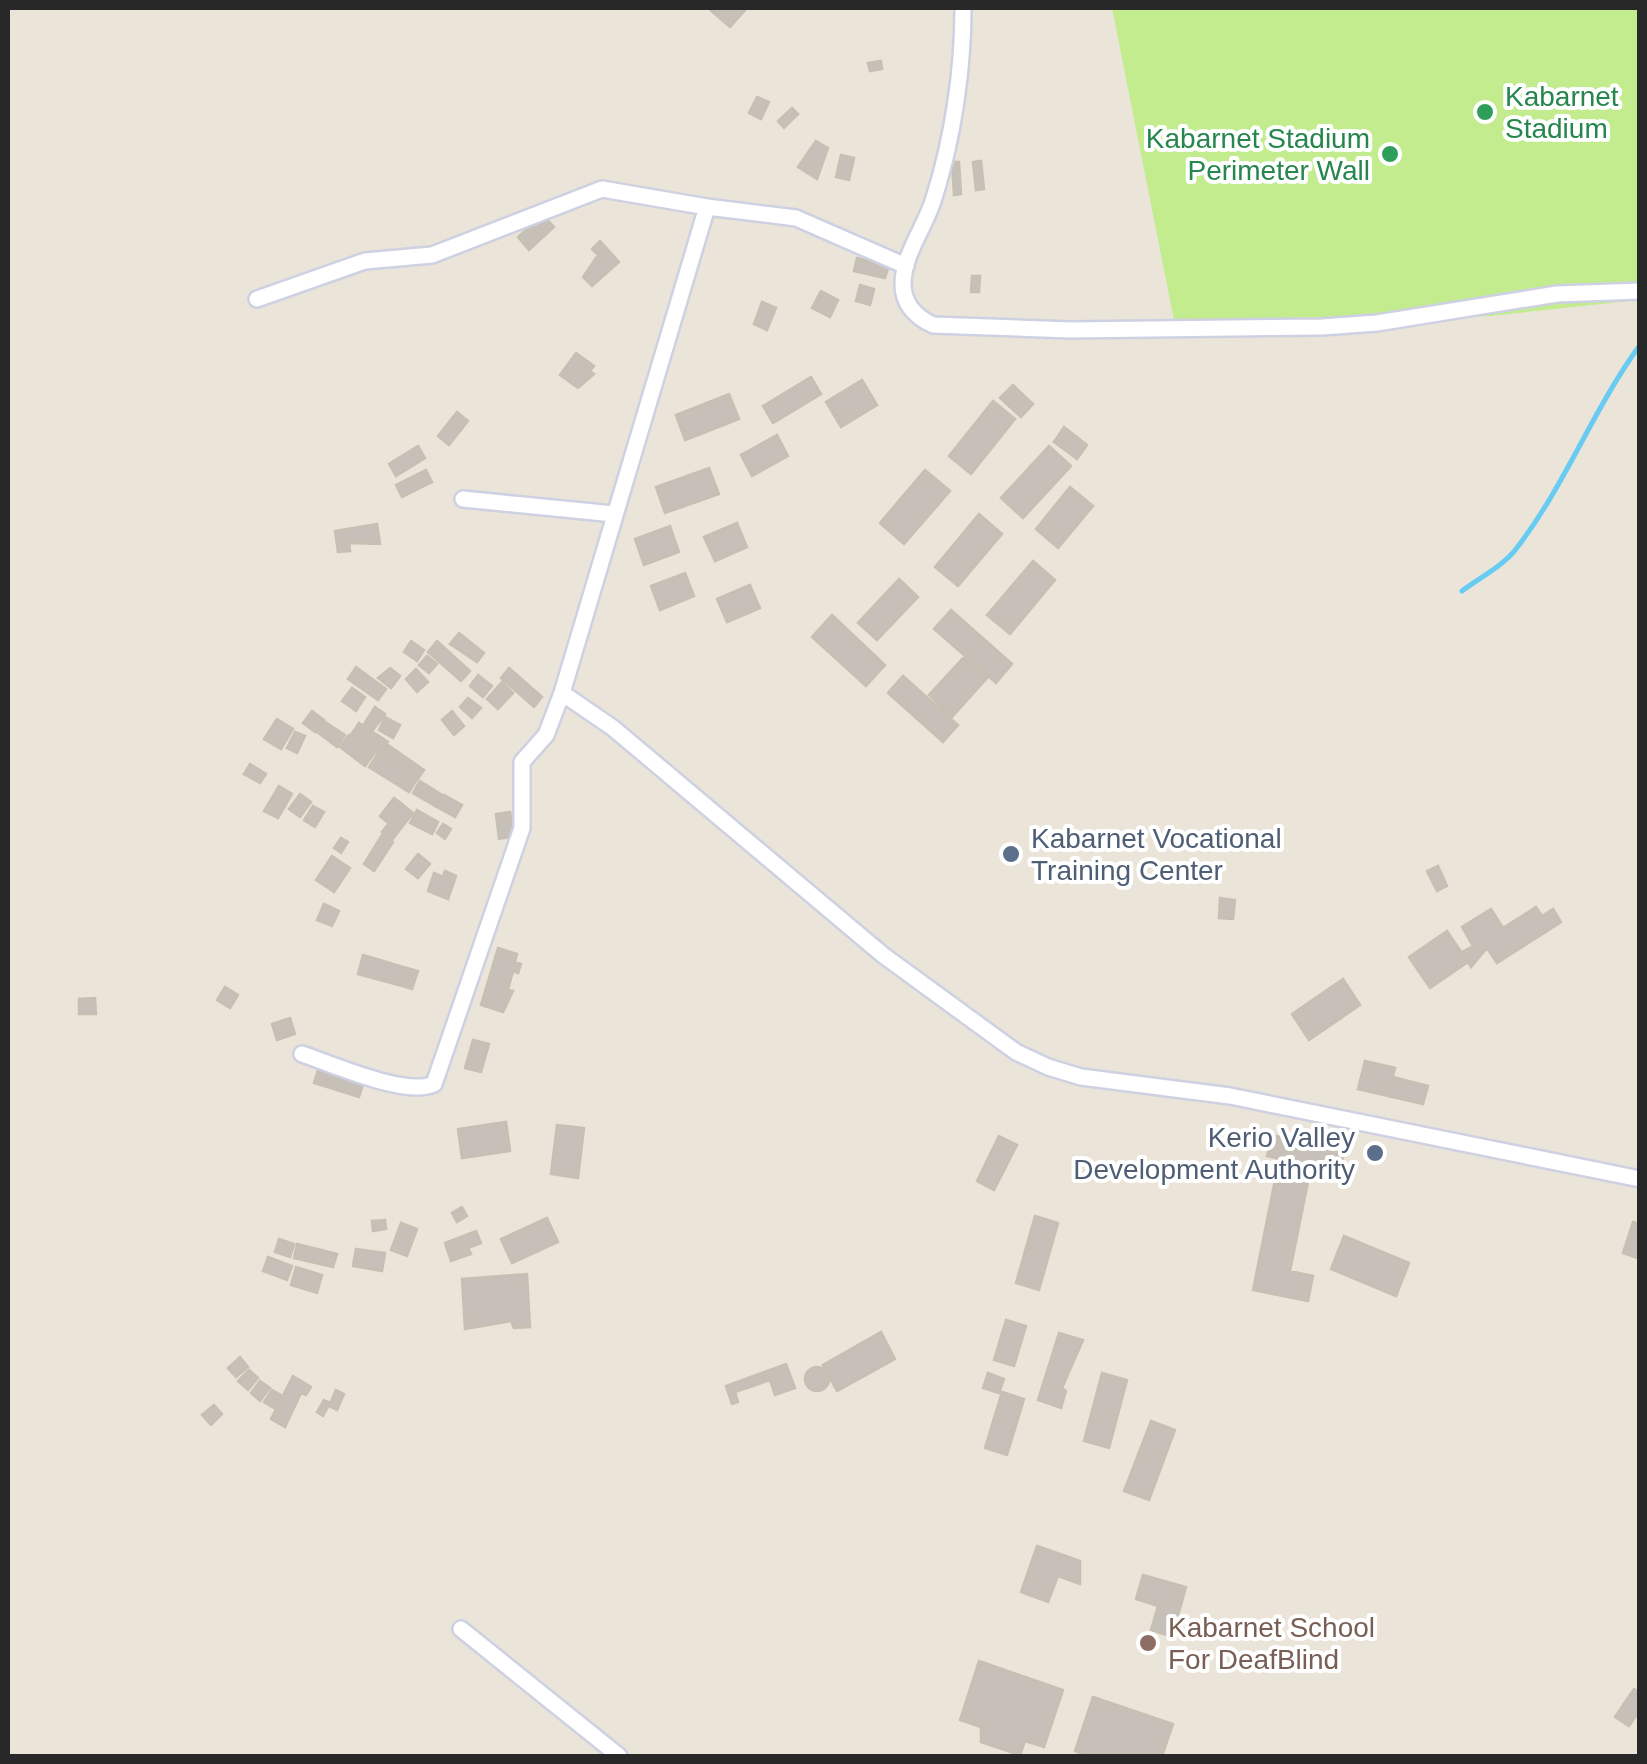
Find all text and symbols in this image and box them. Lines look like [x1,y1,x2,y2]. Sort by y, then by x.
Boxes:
place label: Kabarnet Stadium [1505,81,1619,144]
marker: Kabarnet Stadium [1474,101,1496,123]
place label: Kabarnet Stadium Perimeter Wall [1146,123,1370,186]
marker: Kabarnet Stadium Perimeter Wall [1379,143,1401,165]
place label: Kabarnet Vocational Training Center [1031,823,1282,886]
marker: Kabarnet Vocational Training Center [1000,843,1022,865]
place label: Kerio Valley Development Authority [1073,1122,1355,1185]
marker: Kerio Valley Development Authority [1364,1142,1386,1164]
place label: Kabarnet School For DeafBlind [1168,1612,1375,1675]
marker: Kabarnet School For DeafBlind [1137,1632,1159,1654]

